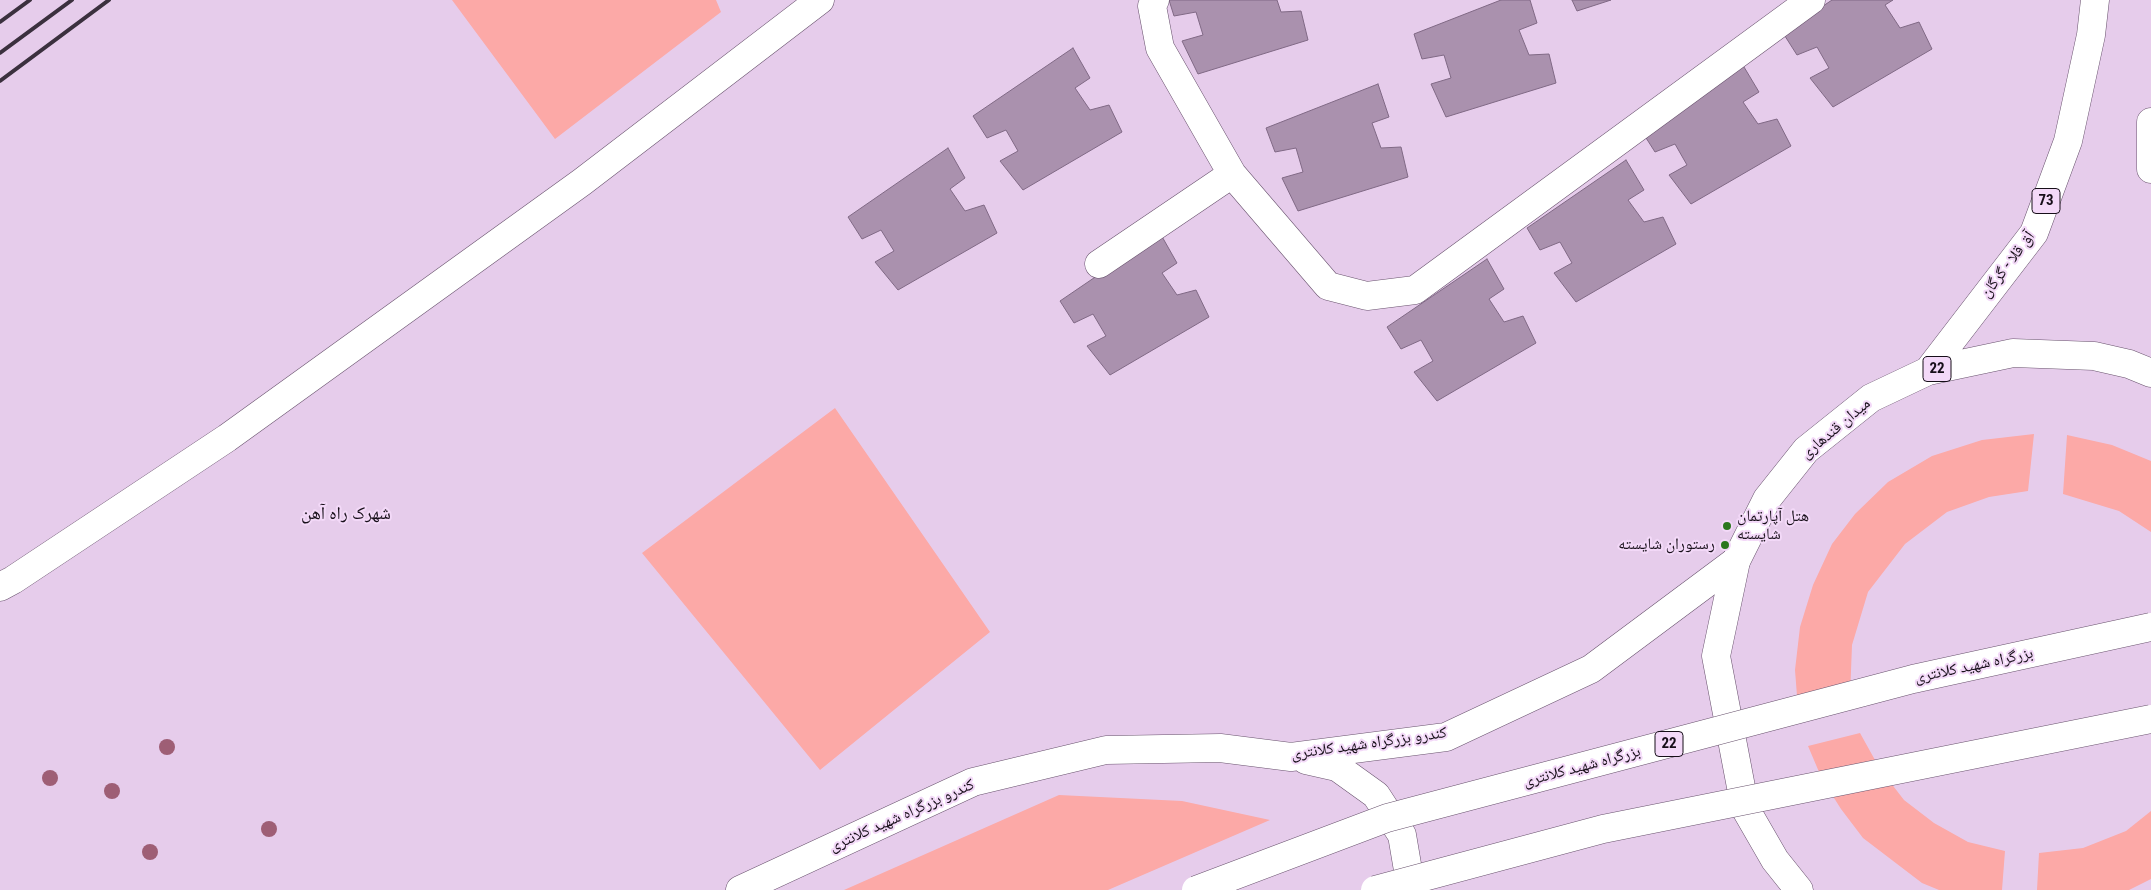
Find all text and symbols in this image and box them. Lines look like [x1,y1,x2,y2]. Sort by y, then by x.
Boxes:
road number: 73 [2032,188,2060,214]
street label: آق قلا - گرگان [1977,228,2039,302]
road number: 22 [1923,356,1951,382]
street label: میدان قندهاری [1797,394,1875,464]
district label: شهرک راه آهن [301,503,391,525]
place label: هتل آپارتمان شایسته [1737,507,1809,545]
marker: هتل آپارتمان شایسته [1721,520,1733,532]
place label: رستوران شایسته [1618,535,1715,555]
marker: رستوران شایسته [1719,539,1731,551]
street label: بزرگراه شهید کلانتری [1913,644,2035,688]
street label: کندرو بزرگراه شهید کلانتری [1290,724,1448,764]
road number: 22 [1655,732,1683,756]
street label: بزرگراه شهید کلانتری [1521,742,1643,792]
street label: کندرو بزرگراه شهید کلانتری [826,775,978,857]

